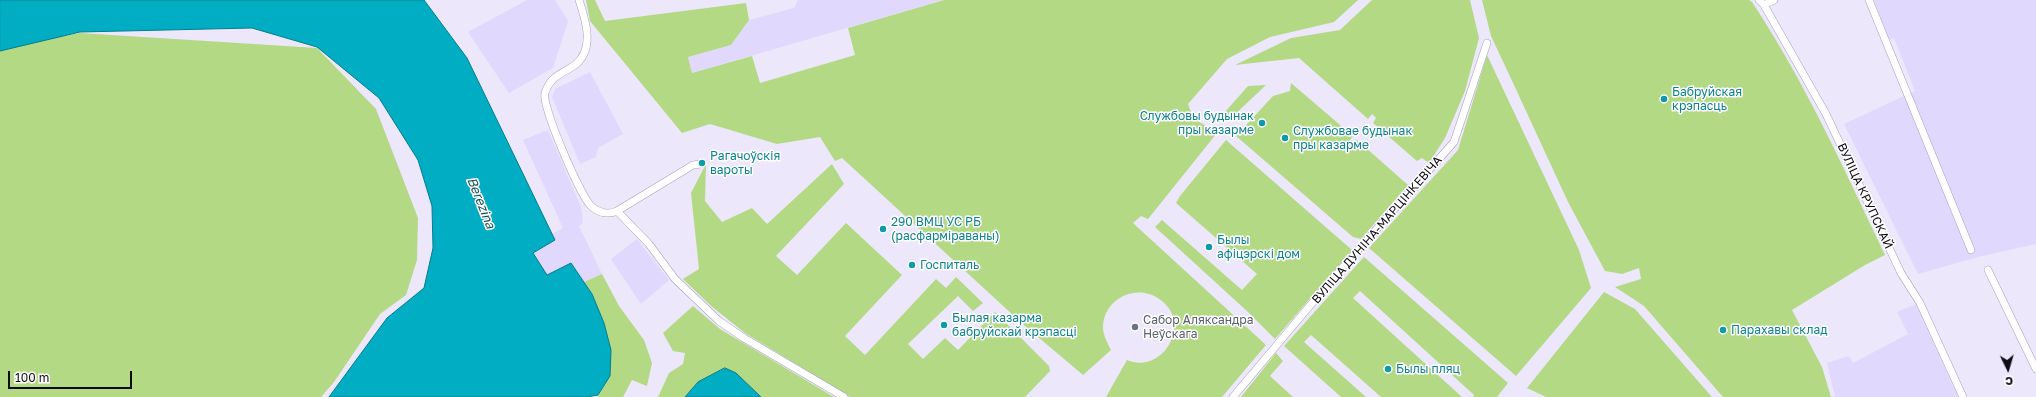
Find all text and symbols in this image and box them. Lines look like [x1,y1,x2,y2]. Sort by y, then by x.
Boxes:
place label: Бабруйская крэпасць [1672,85,1742,113]
marker: Бабруйская крэпасць [1659,94,1669,104]
place label: Службовы будынак пры казарме [1140,109,1254,137]
marker: Службовы будынак пры казарме [1257,118,1267,128]
place label: Службовае будынак пры казарме [1293,124,1412,152]
marker: Службовае будынак пры казарме [1280,133,1290,143]
street label: ВУЛІЦА КРУПСКАЙ [1834,141,1896,251]
place label: Рагачоўскія вароты [710,149,780,177]
street label: ВУЛІЦА ДУНІНА-МАРЦІНКЕВІЧА [1309,153,1445,307]
marker: Рагачоўскія вароты [697,158,707,168]
water label: Berezina [464,175,498,231]
place label: 290 ВМЦ УС РБ (расфарміраваны) [891,215,1000,243]
marker: 290 ВМЦ УС РБ (расфарміраваны) [878,224,888,234]
place label: Былы афіцэрскі дом [1217,233,1300,261]
marker: Былы афіцэрскі дом [1204,242,1214,252]
place label: Госпиталь [920,258,979,272]
marker: Госпиталь [907,260,917,270]
place label: Былая казарма бабруйскай крэпасці [952,311,1077,339]
place label: Сабор Аляксандра Неўскага [1143,313,1254,341]
marker: Былая казарма бабруйскай крэпасці [939,320,949,330]
marker: Сабор Аляксандра Неўскага [1130,322,1140,332]
place label: Парахавы склад [1731,323,1827,337]
marker: Парахавы склад [1718,325,1728,335]
north arrow [1988,349,2028,389]
place label: Былы пляц [1396,362,1460,376]
scale bar [10,363,134,389]
marker: Былы пляц [1383,364,1393,374]
text: 100 m [15,370,49,385]
text: С [2005,375,2014,388]

